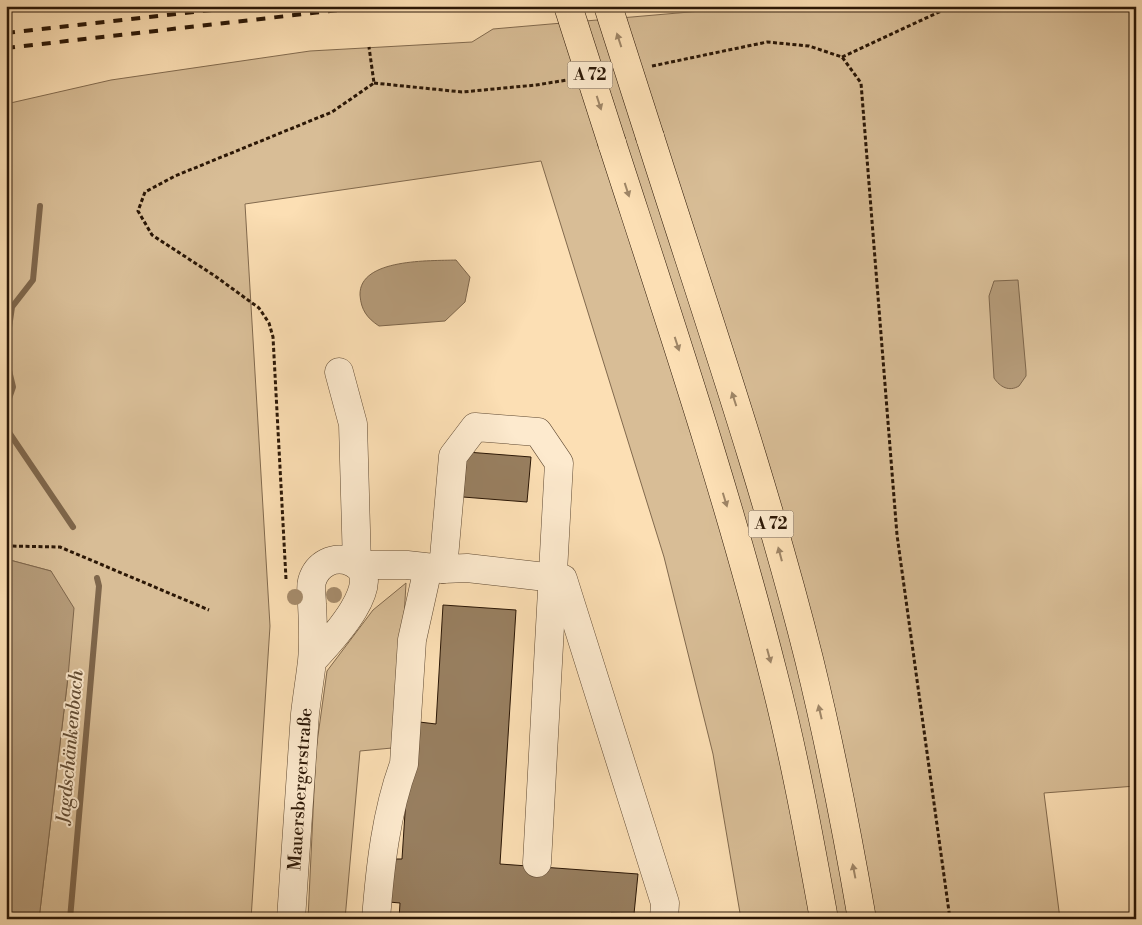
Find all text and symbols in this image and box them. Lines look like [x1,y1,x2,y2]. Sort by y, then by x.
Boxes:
one-way arrow [615,32,623,47]
road number: A 72 [568,62,612,88]
one-way arrow [596,95,603,110]
one-way arrow [624,182,631,197]
one-way arrow [673,337,681,352]
one-way arrow [729,391,737,406]
one-way arrow [722,492,730,507]
road number: A 72 [748,510,794,538]
one-way arrow [775,547,783,562]
one-way arrow [765,649,773,664]
water label: Jagdschänkenbach [51,669,89,827]
one-way arrow [816,703,824,719]
street label: Mauersbergerstraße [283,706,317,871]
one-way arrow [849,862,857,878]

